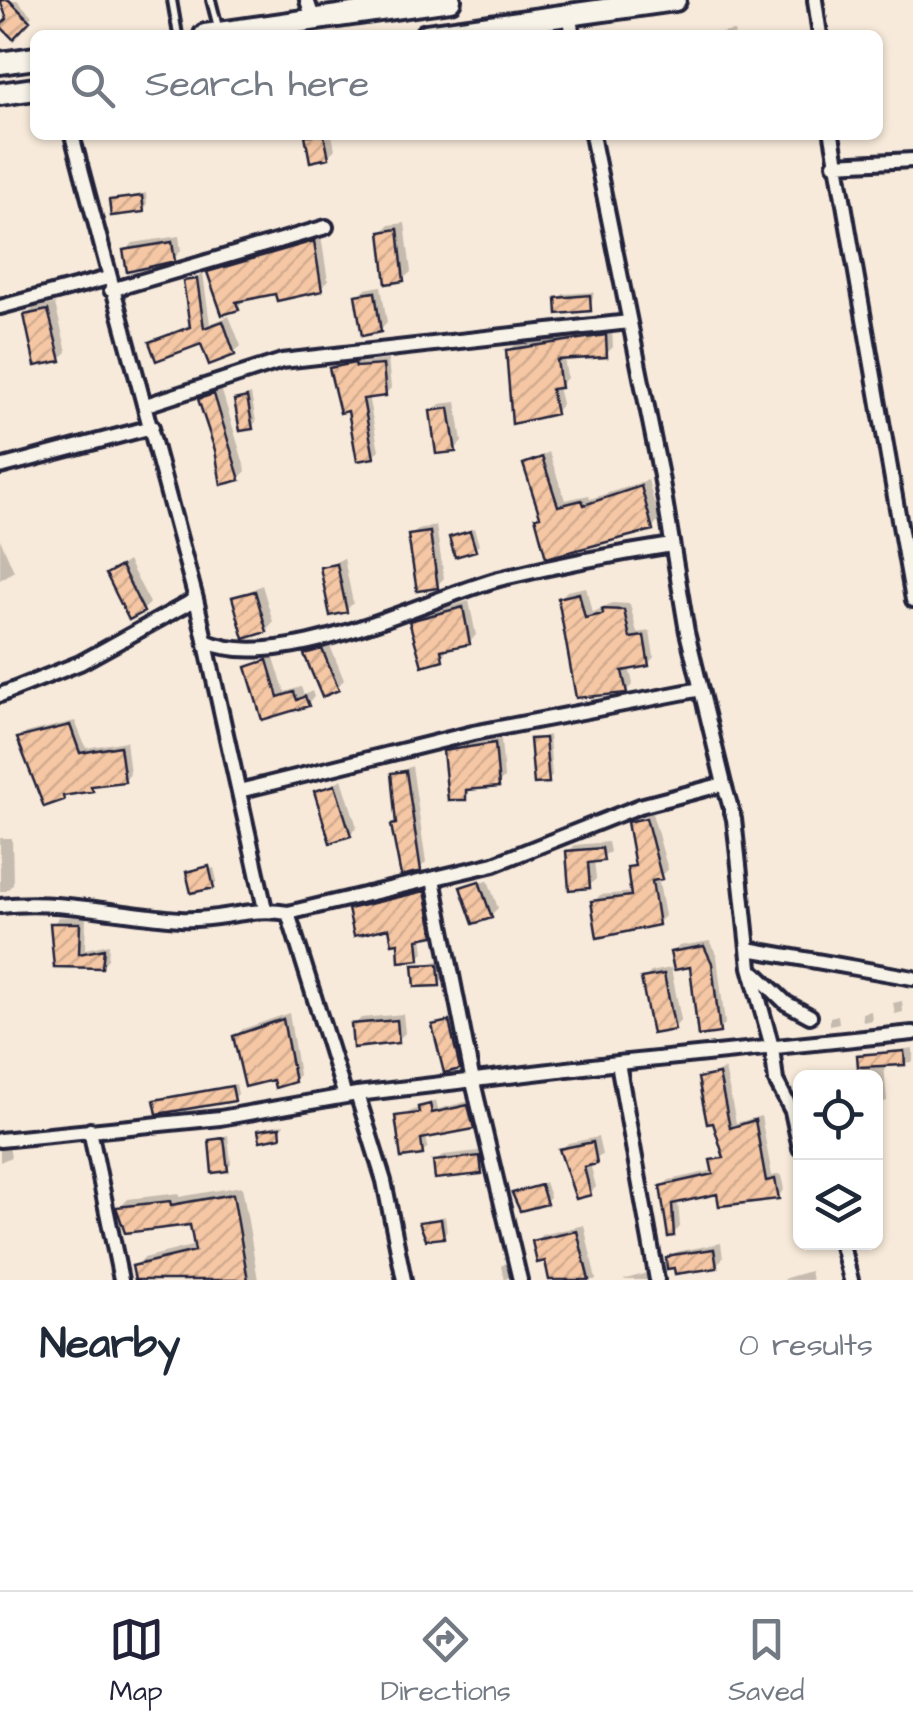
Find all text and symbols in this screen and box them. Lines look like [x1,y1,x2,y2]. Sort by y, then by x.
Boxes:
search box [30,30,883,140]
icon: search [65,58,120,113]
text: Search here [145,59,369,111]
map controls [793,1070,883,1250]
button: locate [793,1070,883,1160]
button: layers [793,1160,883,1250]
text: Nearby [40,1316,180,1374]
text: 0 results [739,1323,873,1368]
tab: Map [109,1612,164,1711]
tab: Directions [381,1612,511,1711]
tab: Saved [728,1612,804,1711]

